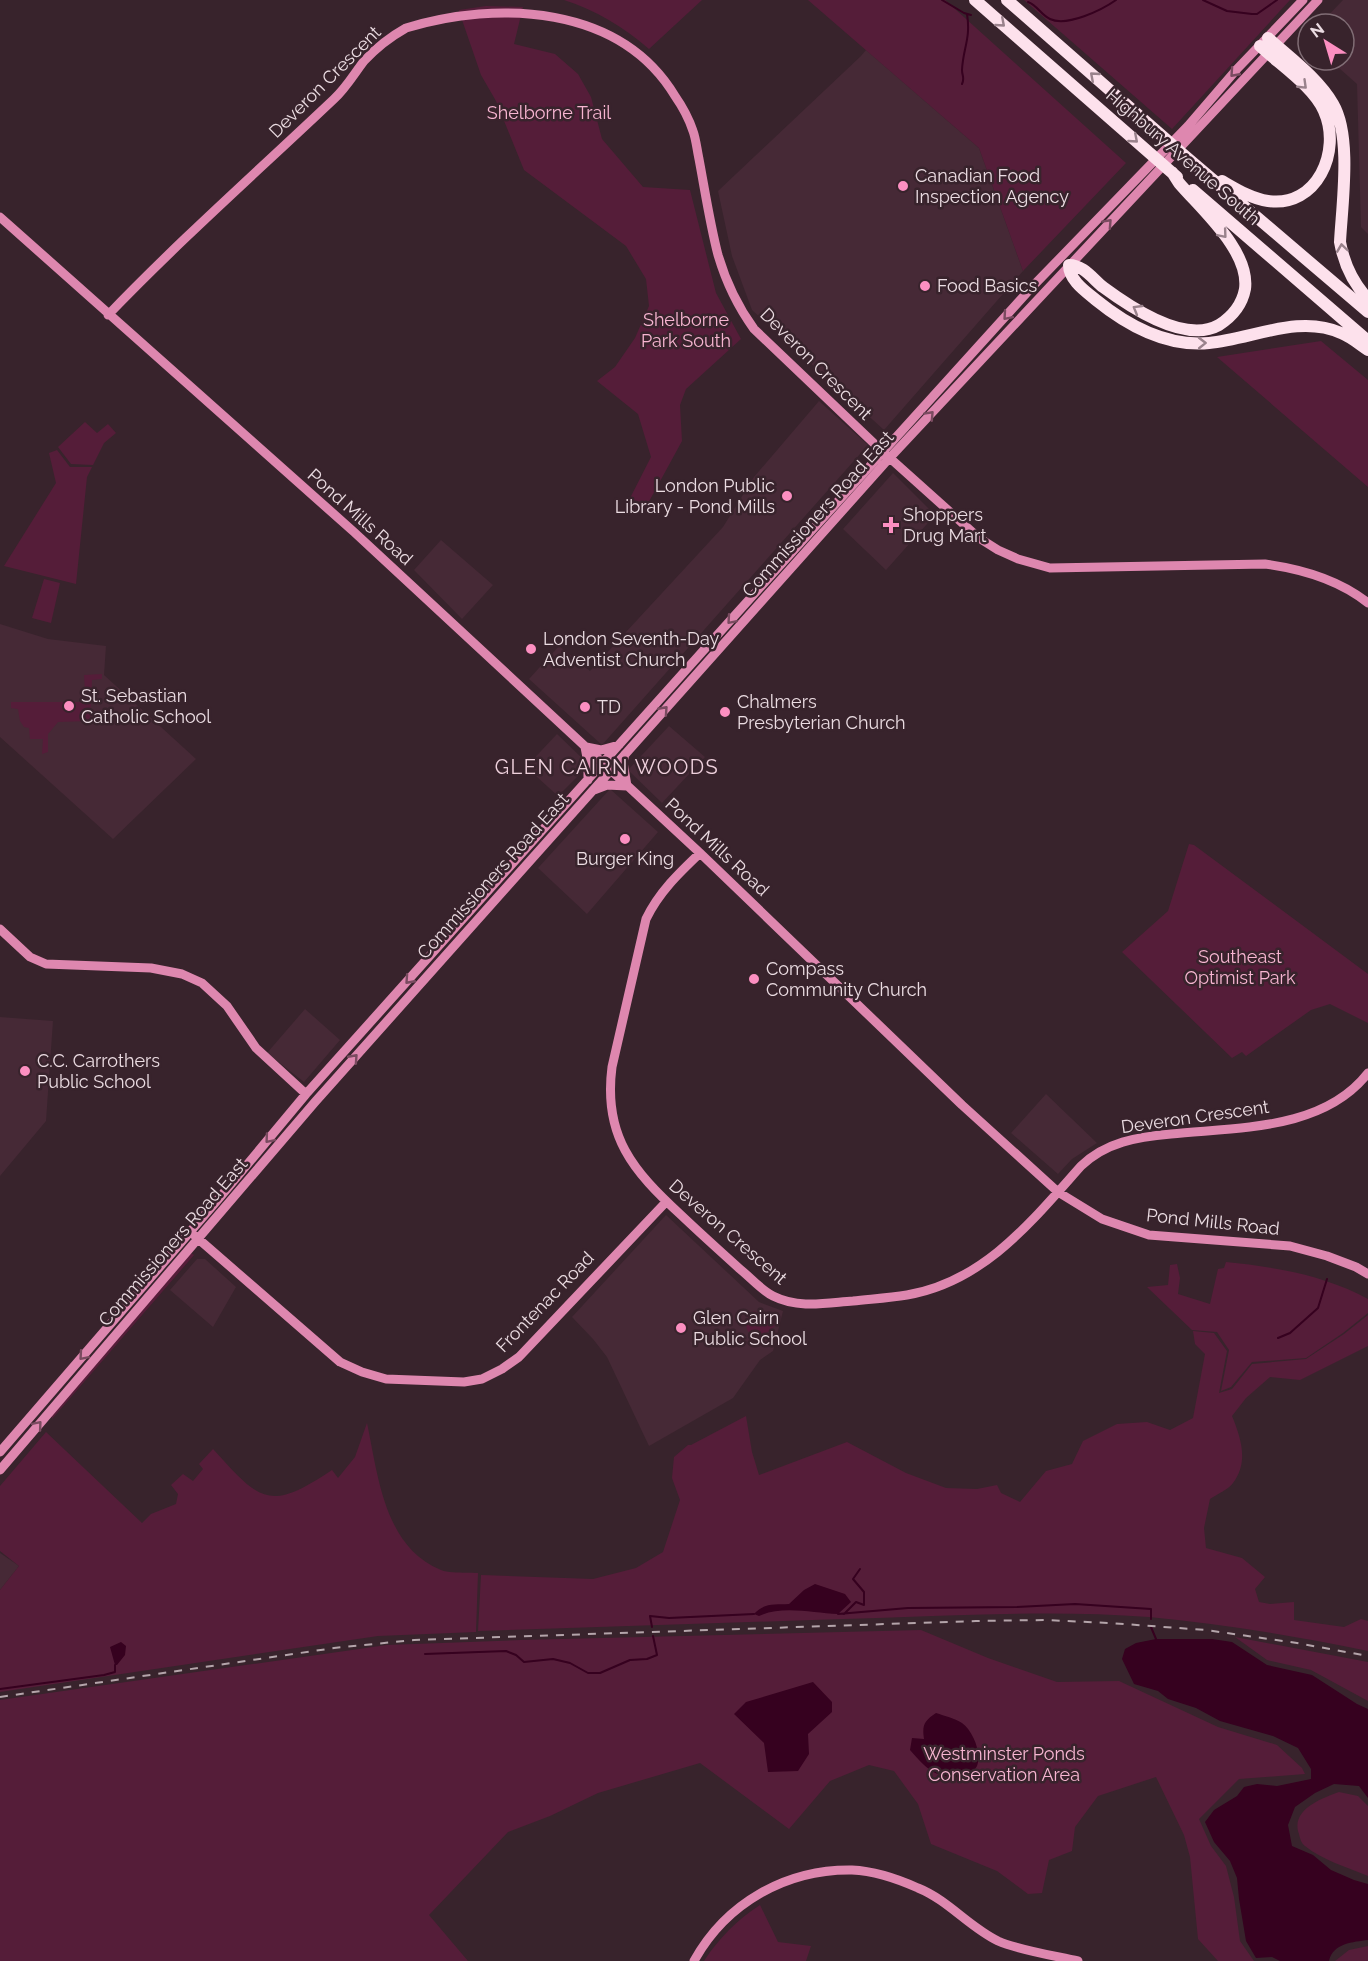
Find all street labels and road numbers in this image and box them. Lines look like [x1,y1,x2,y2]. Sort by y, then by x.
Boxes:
street label: Deveron Crescent [264,21,385,142]
street label: Highbury Avenue South [1102,84,1265,229]
street label: Deveron Crescent [756,303,877,424]
street label: Commissioners Road East [738,426,898,601]
street label: Pond Mills Road [304,464,417,569]
street label: Commissioners Road East [413,788,573,963]
street label: Pond Mills Road [661,793,773,900]
street label: Deveron Crescent [1120,1096,1270,1137]
street label: Commissioners Road East [94,1153,251,1330]
street label: Deveron Crescent [665,1175,792,1289]
street label: Pond Mills Road [1145,1204,1281,1239]
street label: Frontenac Road [491,1247,598,1356]

